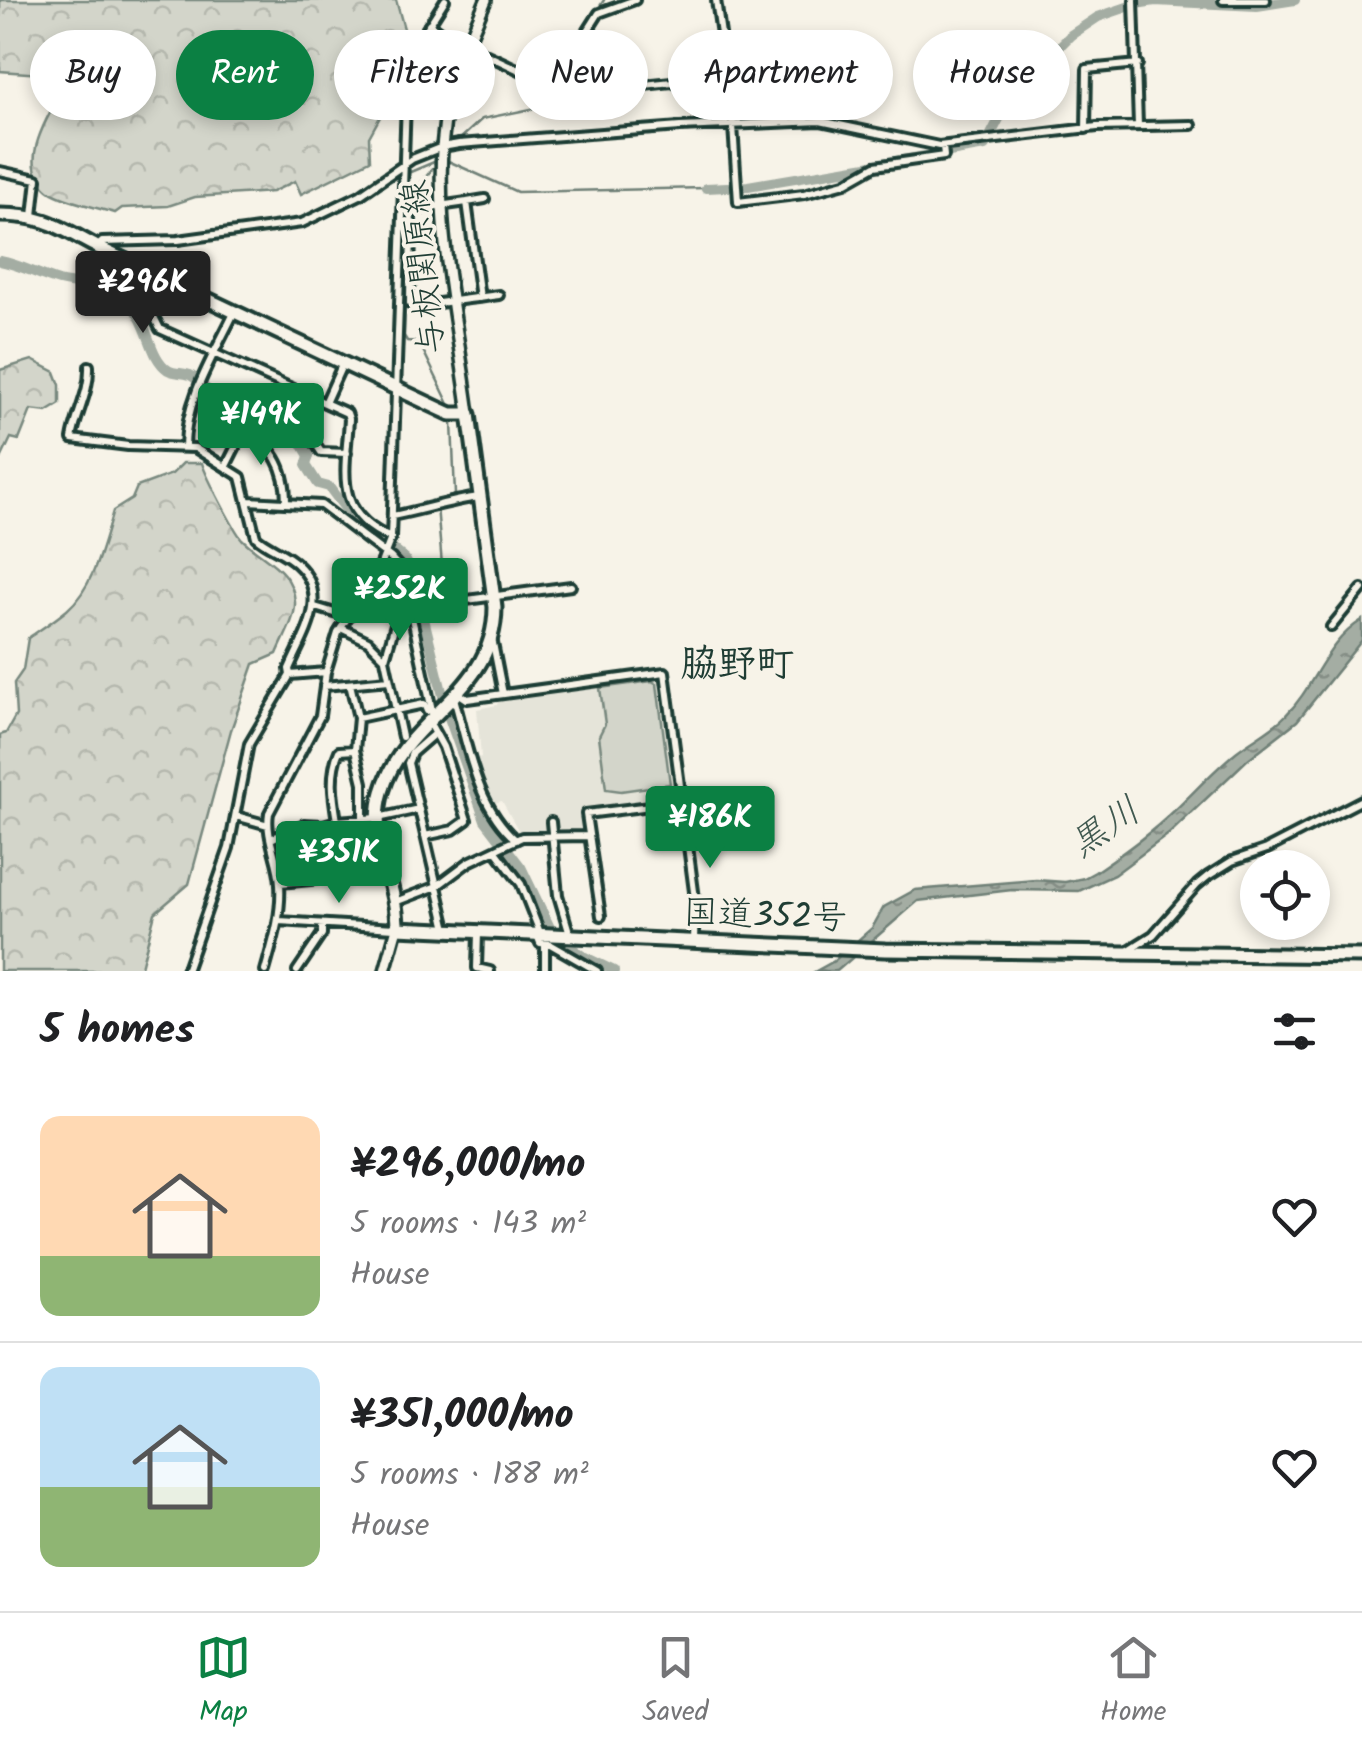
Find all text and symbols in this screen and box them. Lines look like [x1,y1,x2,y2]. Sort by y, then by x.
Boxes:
chip: Buy [30,30,156,120]
chip: Rent [176,30,314,120]
chip: Filters [334,30,495,120]
chip: New [515,30,648,120]
chip: Apartment [668,30,893,120]
chip: House [913,30,1070,120]
street label: 与板関原線 [388,177,462,357]
pin: ¥296K [73,251,213,336]
text: ¥296K [97,258,189,309]
pin: ¥149K [191,383,331,468]
text: ¥149K [220,390,302,441]
pin: ¥252K [330,558,470,643]
text: ¥252K [354,565,446,616]
district label: 脇野町 [680,636,794,696]
water label: 黒川 [1058,783,1154,875]
pin: ¥186K [640,786,780,871]
text: ¥186K [668,793,752,844]
pin: ¥351K [269,821,409,906]
text: ¥351K [298,828,380,879]
map controls [1240,850,1330,940]
button: locate [1240,850,1330,940]
street label: 国道352号 [682,886,848,948]
text: 5 homes [40,998,195,1065]
icon: filters [1267,1004,1322,1059]
text: ¥296,000/mo [350,1132,585,1199]
icon: home [120,1156,240,1276]
icon: heart [1267,1189,1322,1244]
text: 5 rooms · 143 m² [350,1199,586,1250]
text: House [350,1250,429,1301]
text: ¥351,000/mo [350,1383,574,1450]
icon: home [120,1407,240,1527]
icon: heart [1267,1440,1322,1495]
text: 5 rooms · 188 m² [350,1450,589,1501]
text: House [350,1501,429,1552]
tab: Map [196,1630,251,1735]
tab: Saved [642,1630,709,1735]
tab: Home [1100,1630,1166,1735]

